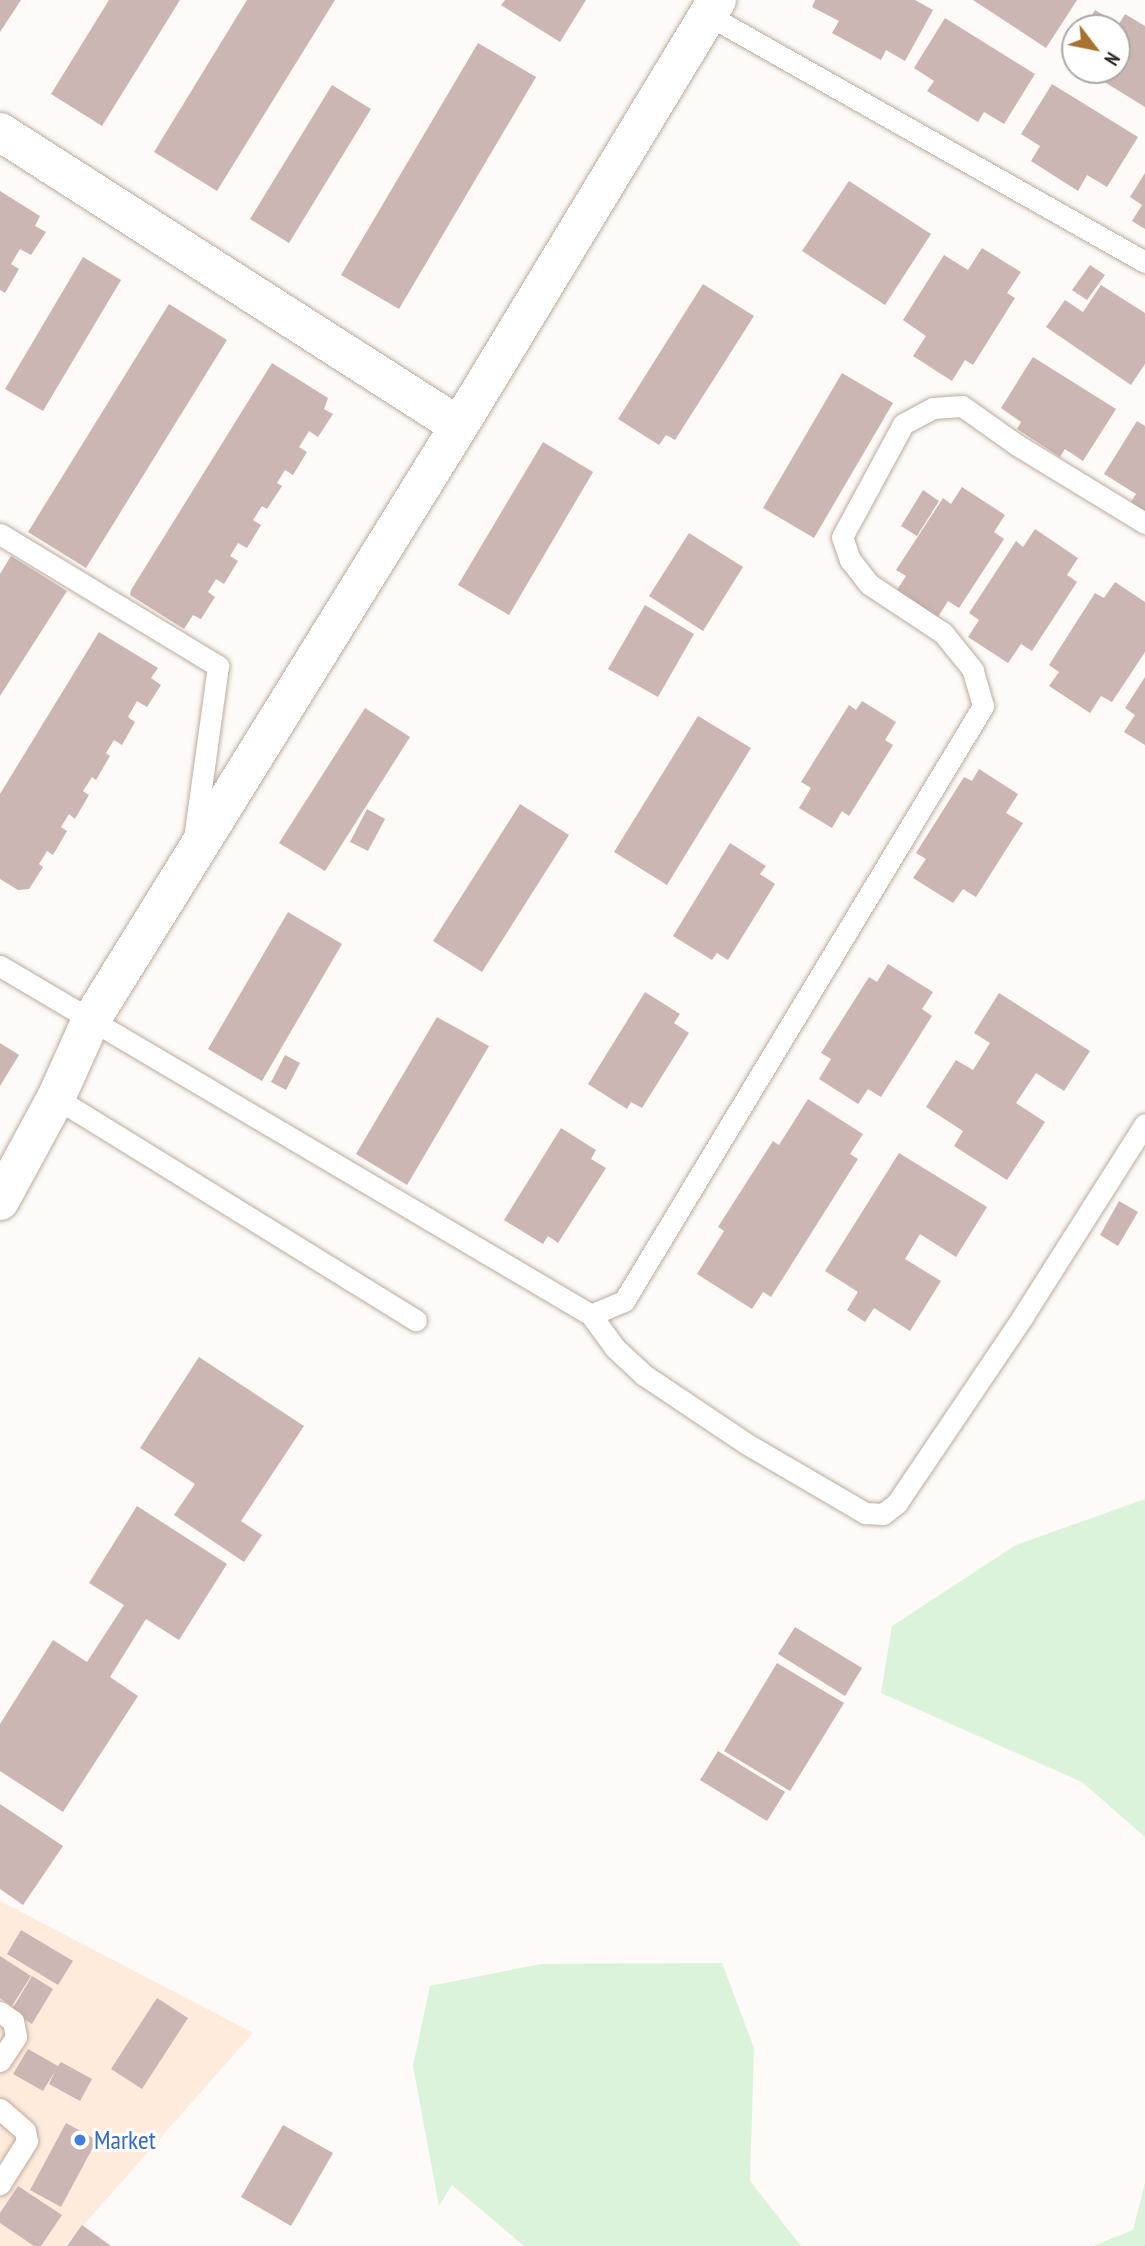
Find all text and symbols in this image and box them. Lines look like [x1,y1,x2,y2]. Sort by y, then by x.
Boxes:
north arrow [1061,14,1131,84]
text: N [1099,48,1125,70]
place label: Market [94,2124,156,2156]
marker: Market [72,2132,88,2148]

